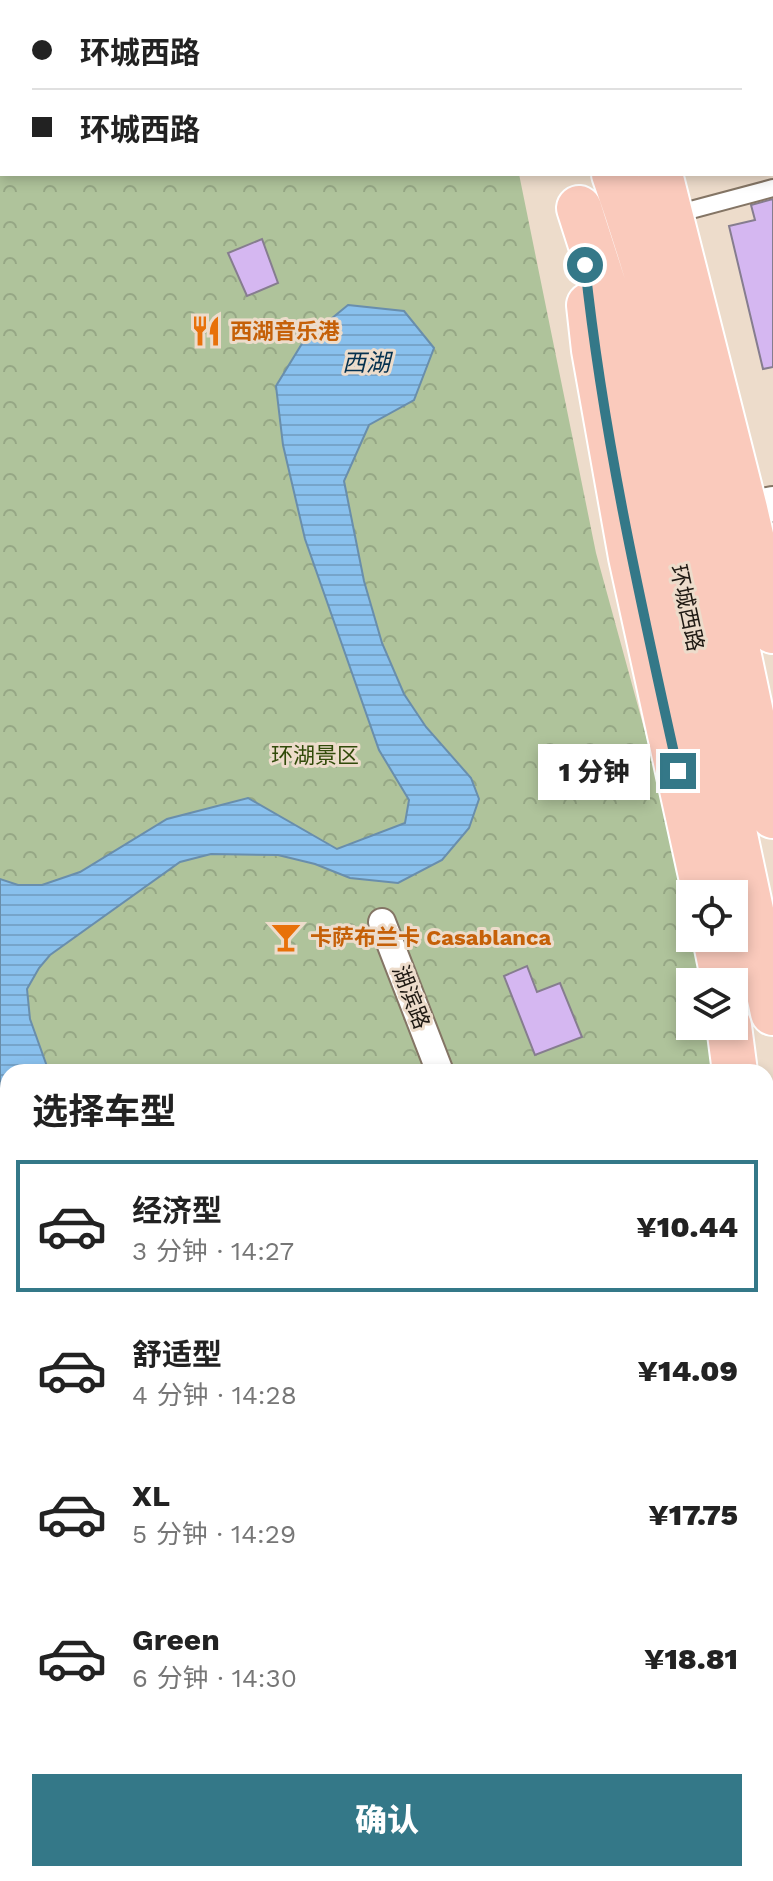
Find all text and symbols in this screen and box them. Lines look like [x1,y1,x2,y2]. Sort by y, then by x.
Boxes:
text: 环城西路 [80,35,200,70]
text: 环城西路 [80,112,200,147]
route start [567,247,603,283]
restaurant icon: 西湖音乐港 [189,314,223,348]
place label: 西湖音乐港 [230,319,340,344]
water label: 西湖 [342,349,394,377]
street label: 环城西路 [666,562,708,654]
park label: 环湖景区 [271,743,359,768]
callout: 1 分钟 [538,743,650,799]
route end [660,753,696,789]
text: 1 分钟 [559,757,629,787]
map controls [676,880,748,1040]
button: locate [676,880,748,952]
bar icon: 卡萨布兰卡 Casablanca [269,920,303,954]
place label: 卡萨布兰卡 Casablanca [310,925,551,950]
street label: 湖滨路 [388,962,434,1032]
button: layers [676,968,748,1040]
text: 选择车型 [32,1091,176,1133]
icon: car [36,1190,108,1262]
text: 经济型 [132,1193,222,1228]
text: ¥10.44 [636,1209,738,1244]
text: 3 分钟 · 14:27 [132,1236,294,1266]
icon: car [36,1334,108,1406]
text: 舒适型 [132,1337,222,1372]
text: ¥14.09 [638,1353,738,1388]
text: 4 分钟 · 14:28 [132,1380,297,1410]
icon: car [36,1478,108,1550]
text: XL [132,1478,170,1513]
text: ¥17.75 [648,1497,738,1532]
text: 5 分钟 · 14:29 [132,1519,296,1549]
icon: car [36,1622,108,1694]
text: Green [132,1622,220,1657]
text: ¥18.81 [644,1641,738,1676]
text: 6 分钟 · 14:30 [132,1663,297,1693]
button: 确认 [32,1774,742,1866]

